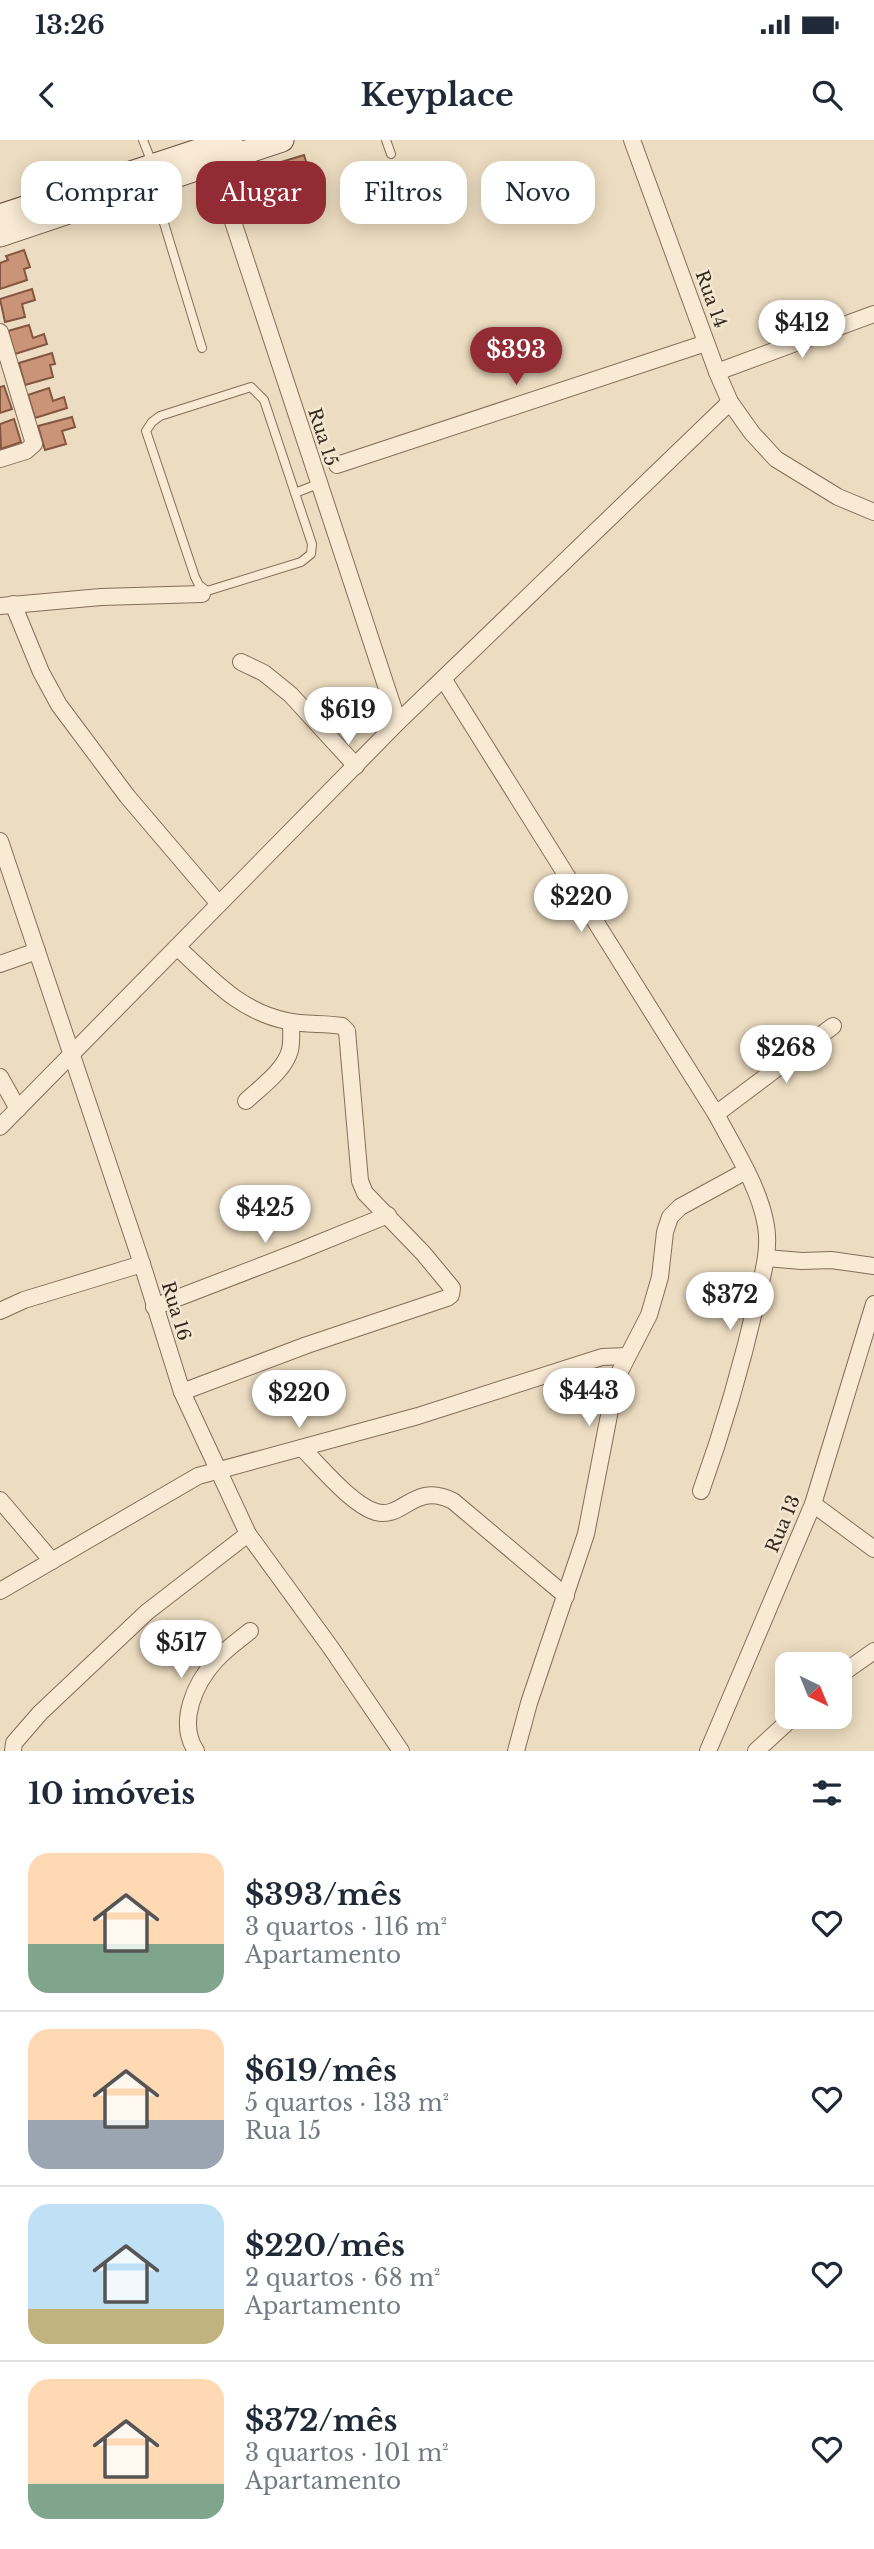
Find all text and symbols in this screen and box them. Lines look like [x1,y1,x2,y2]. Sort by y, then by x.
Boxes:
text: 13:26 [35,9,105,41]
text: Keyplace [360,75,514,115]
icon: back [28,76,66,114]
icon: search [808,76,846,114]
chip: Comprar [21,161,182,224]
chip: Alugar [196,161,326,224]
chip: Filtros [340,161,467,224]
chip: Novo [481,161,595,224]
street label: Rua 14 [690,267,732,331]
pin: $412 [761,300,843,360]
text: $412 [774,309,830,337]
pin: $393 [475,328,557,387]
text: $393 [486,336,546,364]
street label: Rua 15 [303,405,343,469]
pin: $619 [307,688,389,747]
text: $619 [320,696,376,724]
pin: $220 [540,874,622,934]
text: $220 [550,883,612,911]
pin: $268 [745,1026,827,1085]
text: $268 [756,1034,816,1062]
pin: $425 [224,1186,306,1245]
text: $425 [236,1194,294,1222]
pin: $372 [689,1272,771,1332]
street label: Rua 16 [157,1279,195,1343]
text: $372 [702,1281,758,1309]
pin: $443 [548,1368,630,1428]
pin: $220 [258,1370,340,1430]
text: $443 [559,1377,619,1405]
text: $220 [268,1379,330,1407]
street label: Rua 13 [761,1492,805,1556]
pin: $517 [140,1620,222,1680]
text: $517 [156,1629,206,1657]
north arrow [775,1652,852,1729]
map controls [775,1652,852,1729]
icon: filters [808,1774,846,1812]
text: 10 imóveis [28,1775,195,1812]
text: $393/mês [245,1876,402,1913]
icon: home [84,1881,168,1965]
icon: heart [808,1904,846,1942]
text: 3 quartos · 116 m² [245,1913,447,1941]
text: Apartamento [245,1941,401,1969]
text: $619/mês [245,2052,397,2089]
icon: home [84,2057,168,2141]
icon: heart [808,2080,846,2118]
text: 5 quartos · 133 m² [245,2089,449,2117]
text: Rua 15 [245,2117,321,2145]
text: $220/mês [245,2227,405,2264]
icon: home [84,2232,168,2316]
icon: heart [808,2255,846,2293]
text: 2 quartos · 68 m² [245,2264,440,2292]
text: Apartamento [245,2292,401,2320]
text: $372/mês [245,2402,397,2439]
icon: home [84,2407,168,2491]
icon: heart [808,2430,846,2468]
text: 3 quartos · 101 m² [245,2439,449,2467]
text: Apartamento [245,2467,401,2495]

